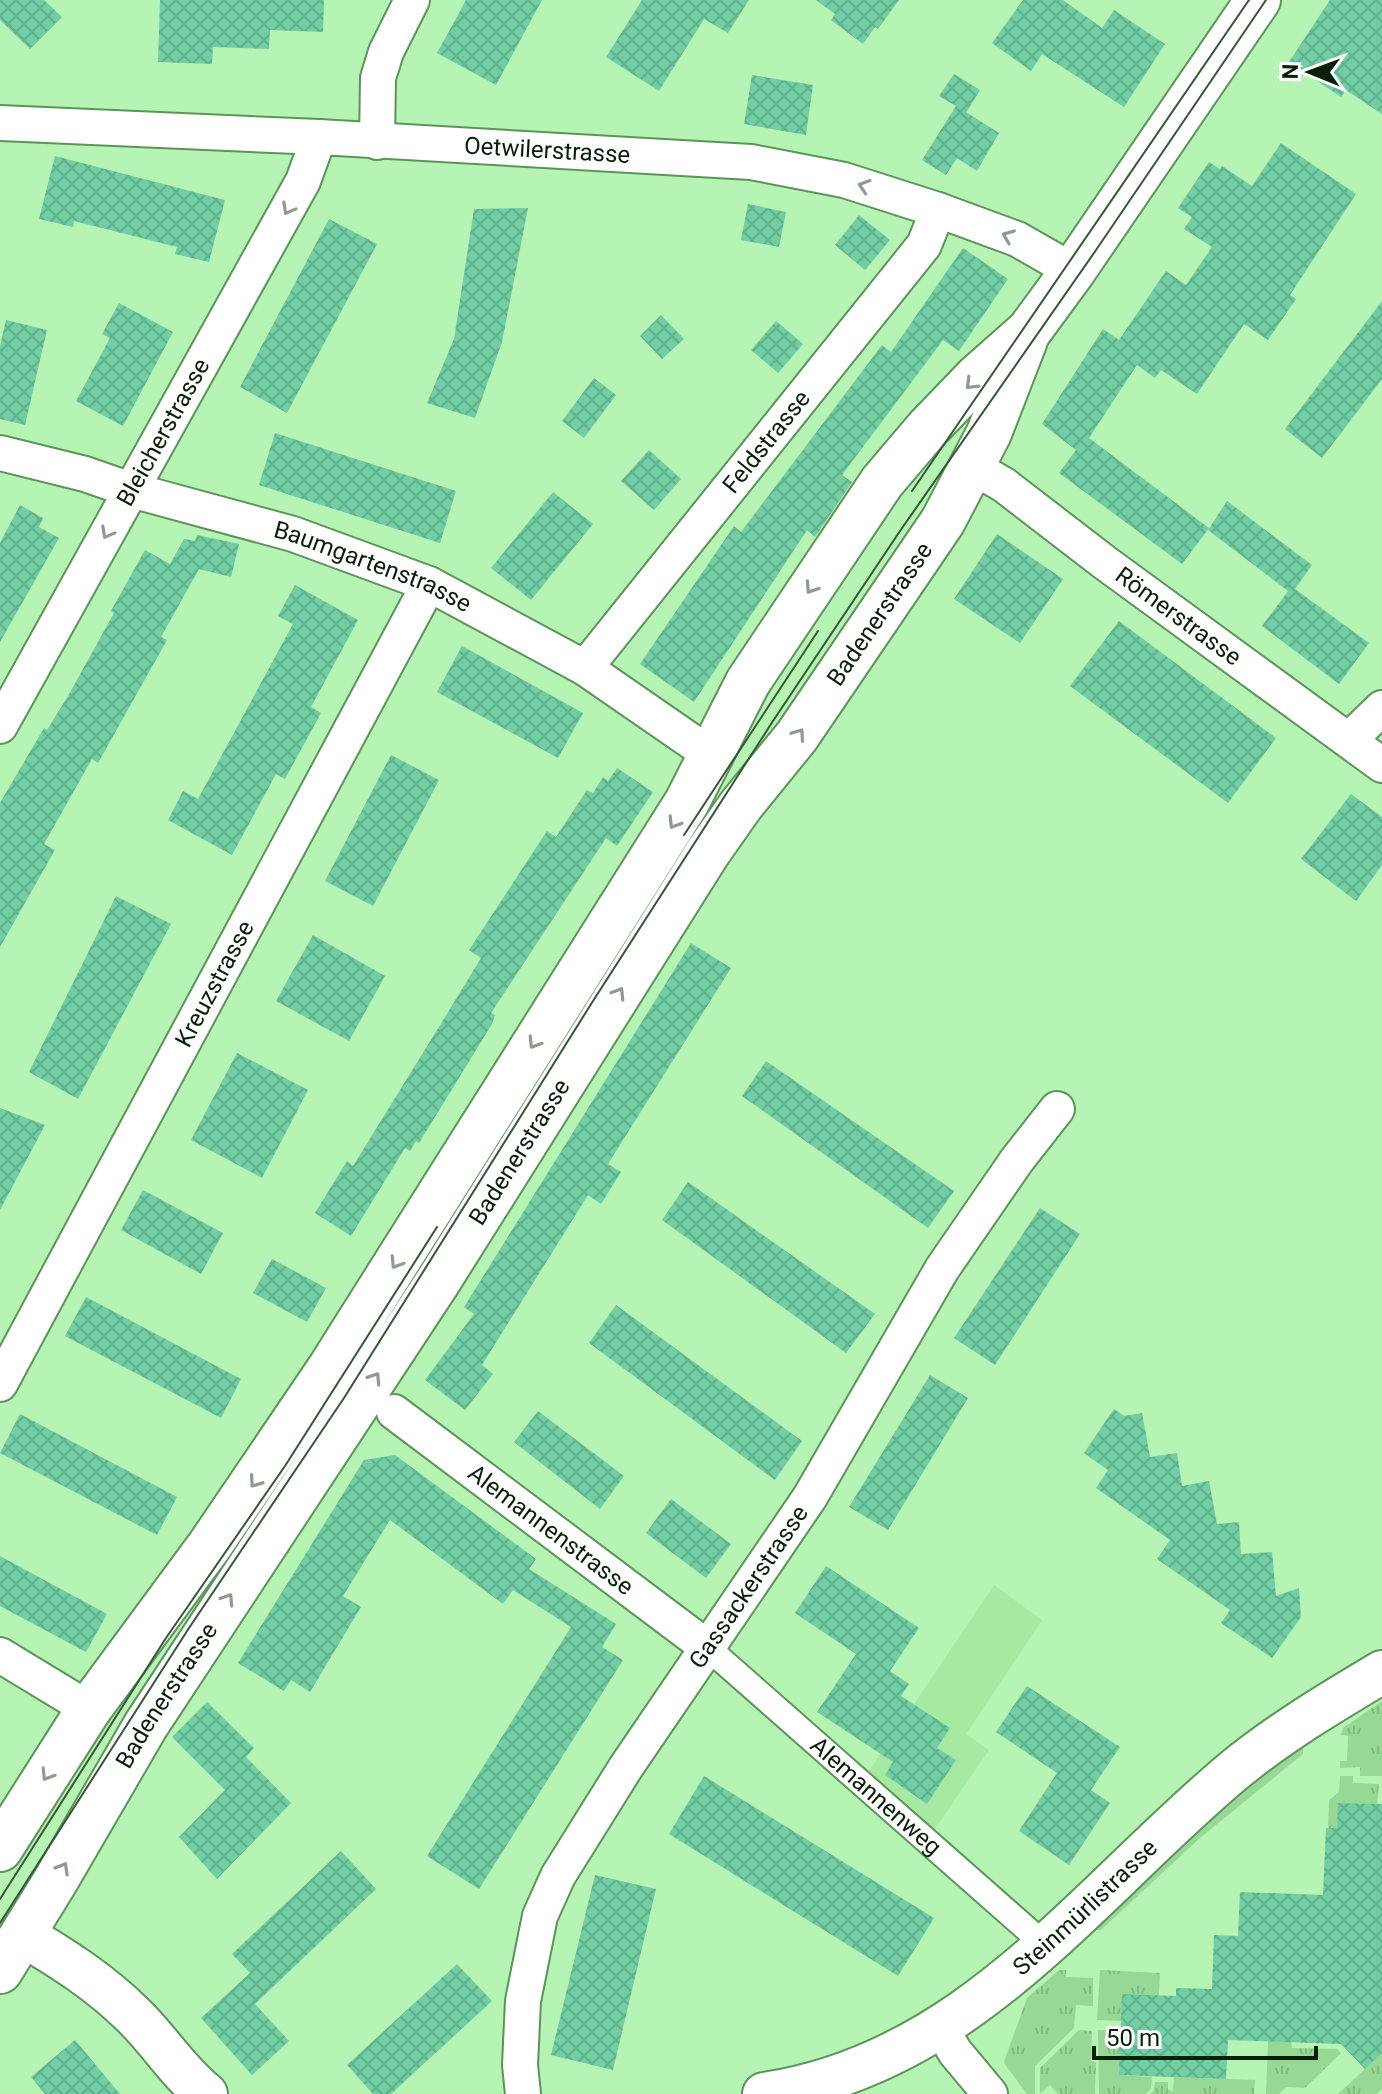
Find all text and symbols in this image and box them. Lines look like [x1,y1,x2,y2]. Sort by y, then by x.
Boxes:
north arrow [1270,32,1350,112]
text: N [1278,64,1303,80]
street label: Oetwilerstrasse [464,131,631,169]
one-way arrow [857,179,871,195]
one-way arrow [282,200,298,214]
one-way arrow [1002,229,1016,246]
street label: Bleicherstrasse [111,354,215,511]
one-way arrow [966,375,980,389]
street label: Feldstrasse [717,385,816,499]
street label: Baumgartenstrasse [271,515,476,618]
one-way arrow [101,525,116,540]
street label: Badenerstrasse [821,537,938,691]
street label: Römerstrasse [1110,561,1247,671]
one-way arrow [806,579,821,593]
one-way arrow [789,728,804,742]
one-way arrow [668,815,683,829]
street label: Kreuzstrasse [169,916,260,1052]
one-way arrow [609,987,624,1002]
one-way arrow [528,1034,544,1049]
street label: Badenerstrasse [463,1074,576,1230]
one-way arrow [390,1254,406,1269]
one-way arrow [366,1373,381,1387]
street label: Alemannenstrasse [463,1459,639,1601]
one-way arrow [250,1473,265,1487]
street label: Gassackerstrasse [683,1500,814,1674]
one-way arrow [218,1593,233,1607]
street label: Badenerstrasse [110,1618,223,1773]
street label: Alemannenweg [805,1731,947,1861]
one-way arrow [41,1766,56,1781]
street label: Steinmürlistrasse [1007,1834,1163,1981]
one-way arrow [53,1862,69,1877]
scale bar [1094,2010,1316,2060]
text: 50 m [1106,2024,1160,2052]

